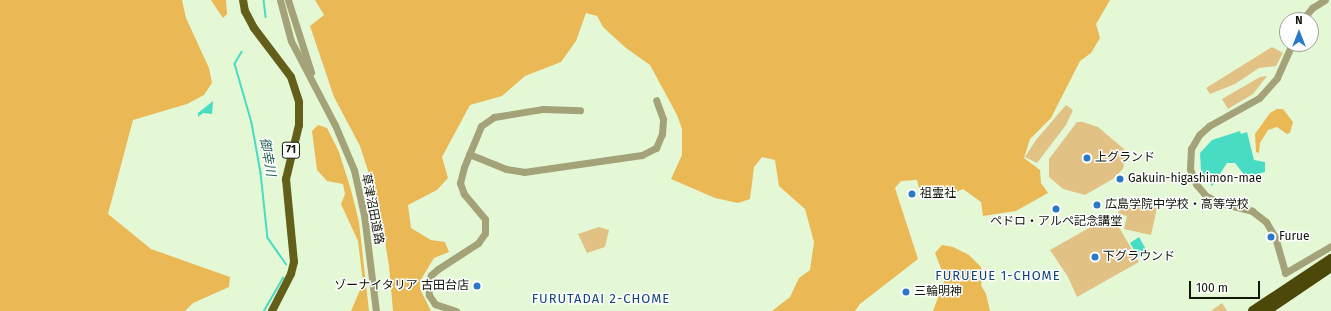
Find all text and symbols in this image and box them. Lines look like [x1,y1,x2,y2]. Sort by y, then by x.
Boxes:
north arrow [1279,12,1319,52]
text: N [1295,14,1303,27]
water label: 御幸川 [256,136,278,178]
road number: 71 [281,141,301,159]
place label: 上グランド [1095,151,1155,165]
marker: 上グランド [1082,153,1092,163]
street label: 草津沼田道路 [358,172,386,246]
place label: Gakuin-higashimon-mae [1128,172,1262,186]
marker: Gakuin-higashimon-mae [1115,174,1125,184]
place label: 祖霊社 [920,187,956,201]
marker: 祖霊社 [907,189,917,199]
place label: 広島学院中学校・高等学校 [1105,198,1249,212]
marker: 広島学院中学校・高等学校 [1092,200,1102,210]
marker: ペドロ・アルペ記念講堂 [1051,204,1061,214]
place label: ペドロ・アルペ記念講堂 [990,215,1122,229]
place label: Furue [1279,230,1310,244]
marker: Furue [1266,232,1276,242]
place label: 下グラウンド [1103,250,1175,264]
marker: 下グラウンド [1090,252,1100,262]
district label: FURUEUE 1-CHOME [935,268,1061,284]
scale bar [1191,273,1262,299]
place label: ゾーナイタリア 古田台店 [334,279,469,293]
marker: ゾーナイタリア 古田台店 [472,281,482,291]
text: 100 m [1196,281,1228,295]
place label: 三輪明神 [914,285,962,299]
marker: 三輪明神 [901,287,911,297]
district label: FURUTADAI 2-CHOME [532,291,670,307]

